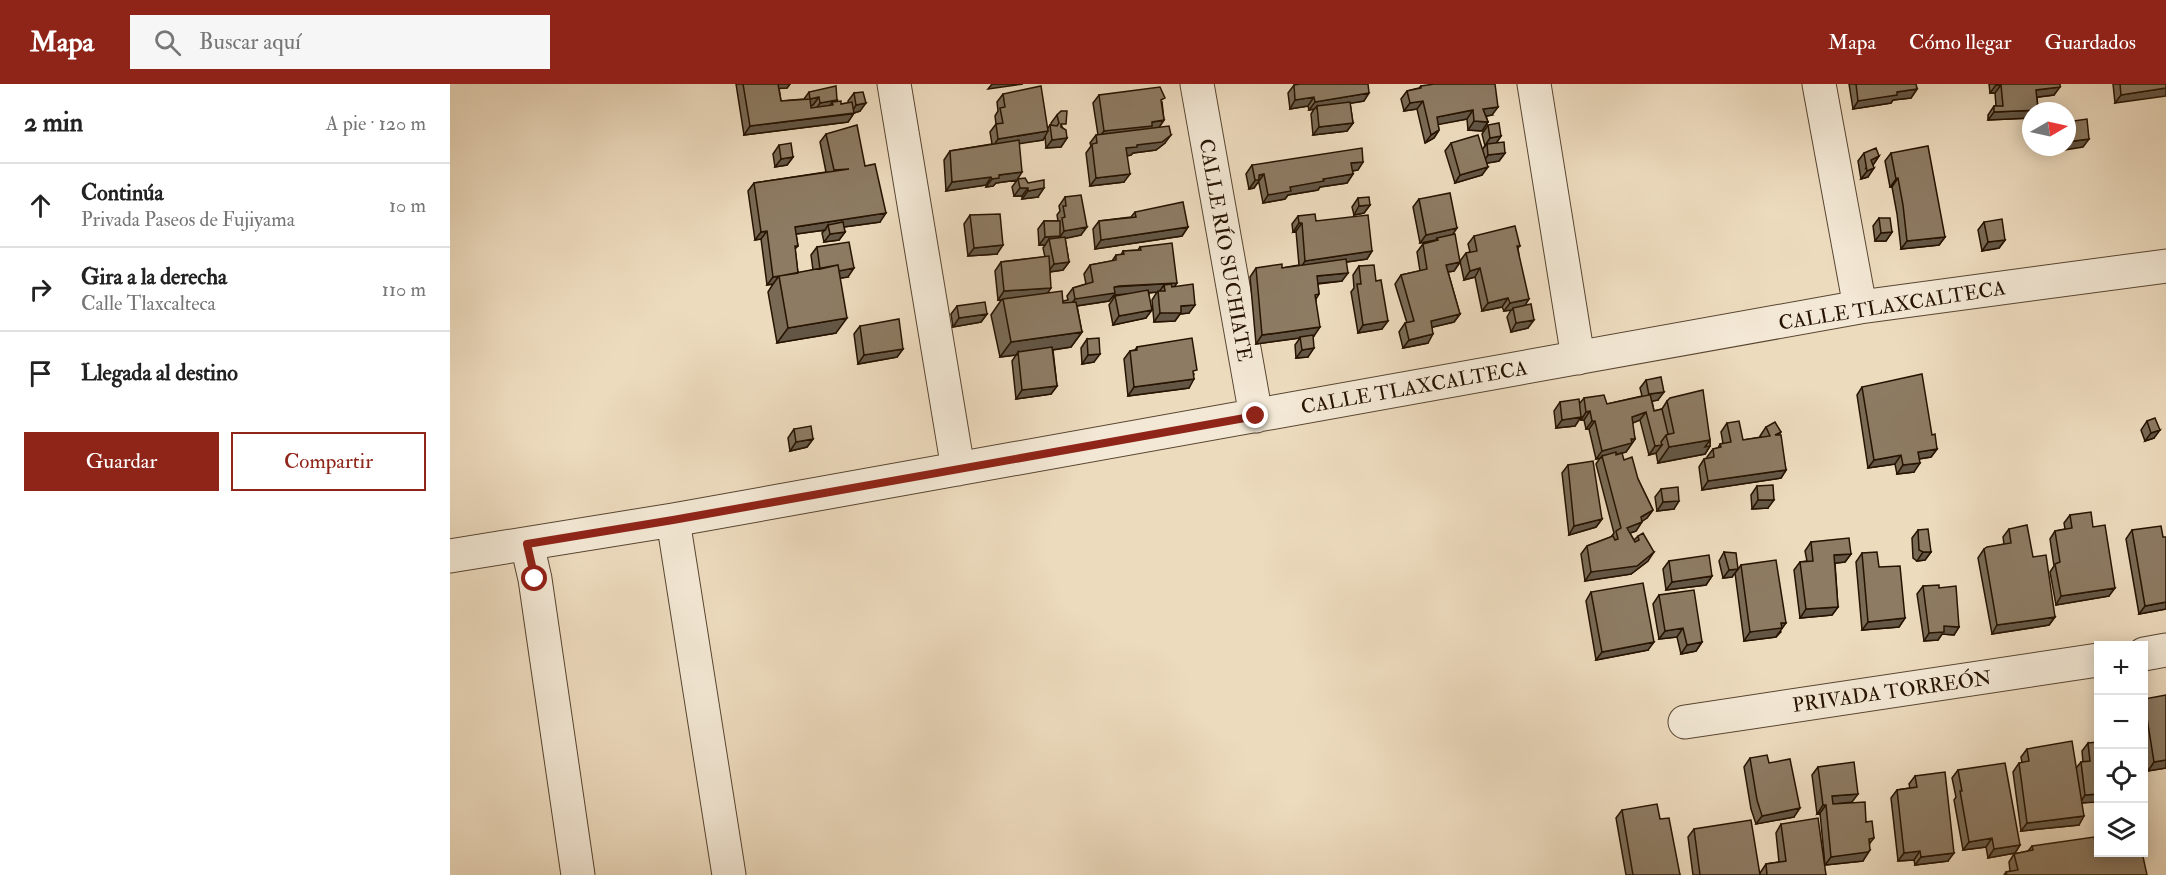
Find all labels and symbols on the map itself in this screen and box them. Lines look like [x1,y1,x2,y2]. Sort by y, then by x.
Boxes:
north arrow [2022,102,2076,156]
street label: CALLE RÍO SUCHIATE [1194,137,1258,363]
street label: CALLE TLAXCALTECA [1777,275,2008,336]
street label: CALLE TLAXCALTECA [1299,355,1530,420]
route end [1242,402,1268,428]
route start [521,565,547,591]
street label: PRIVADA TORREÓN [1791,664,1993,718]

